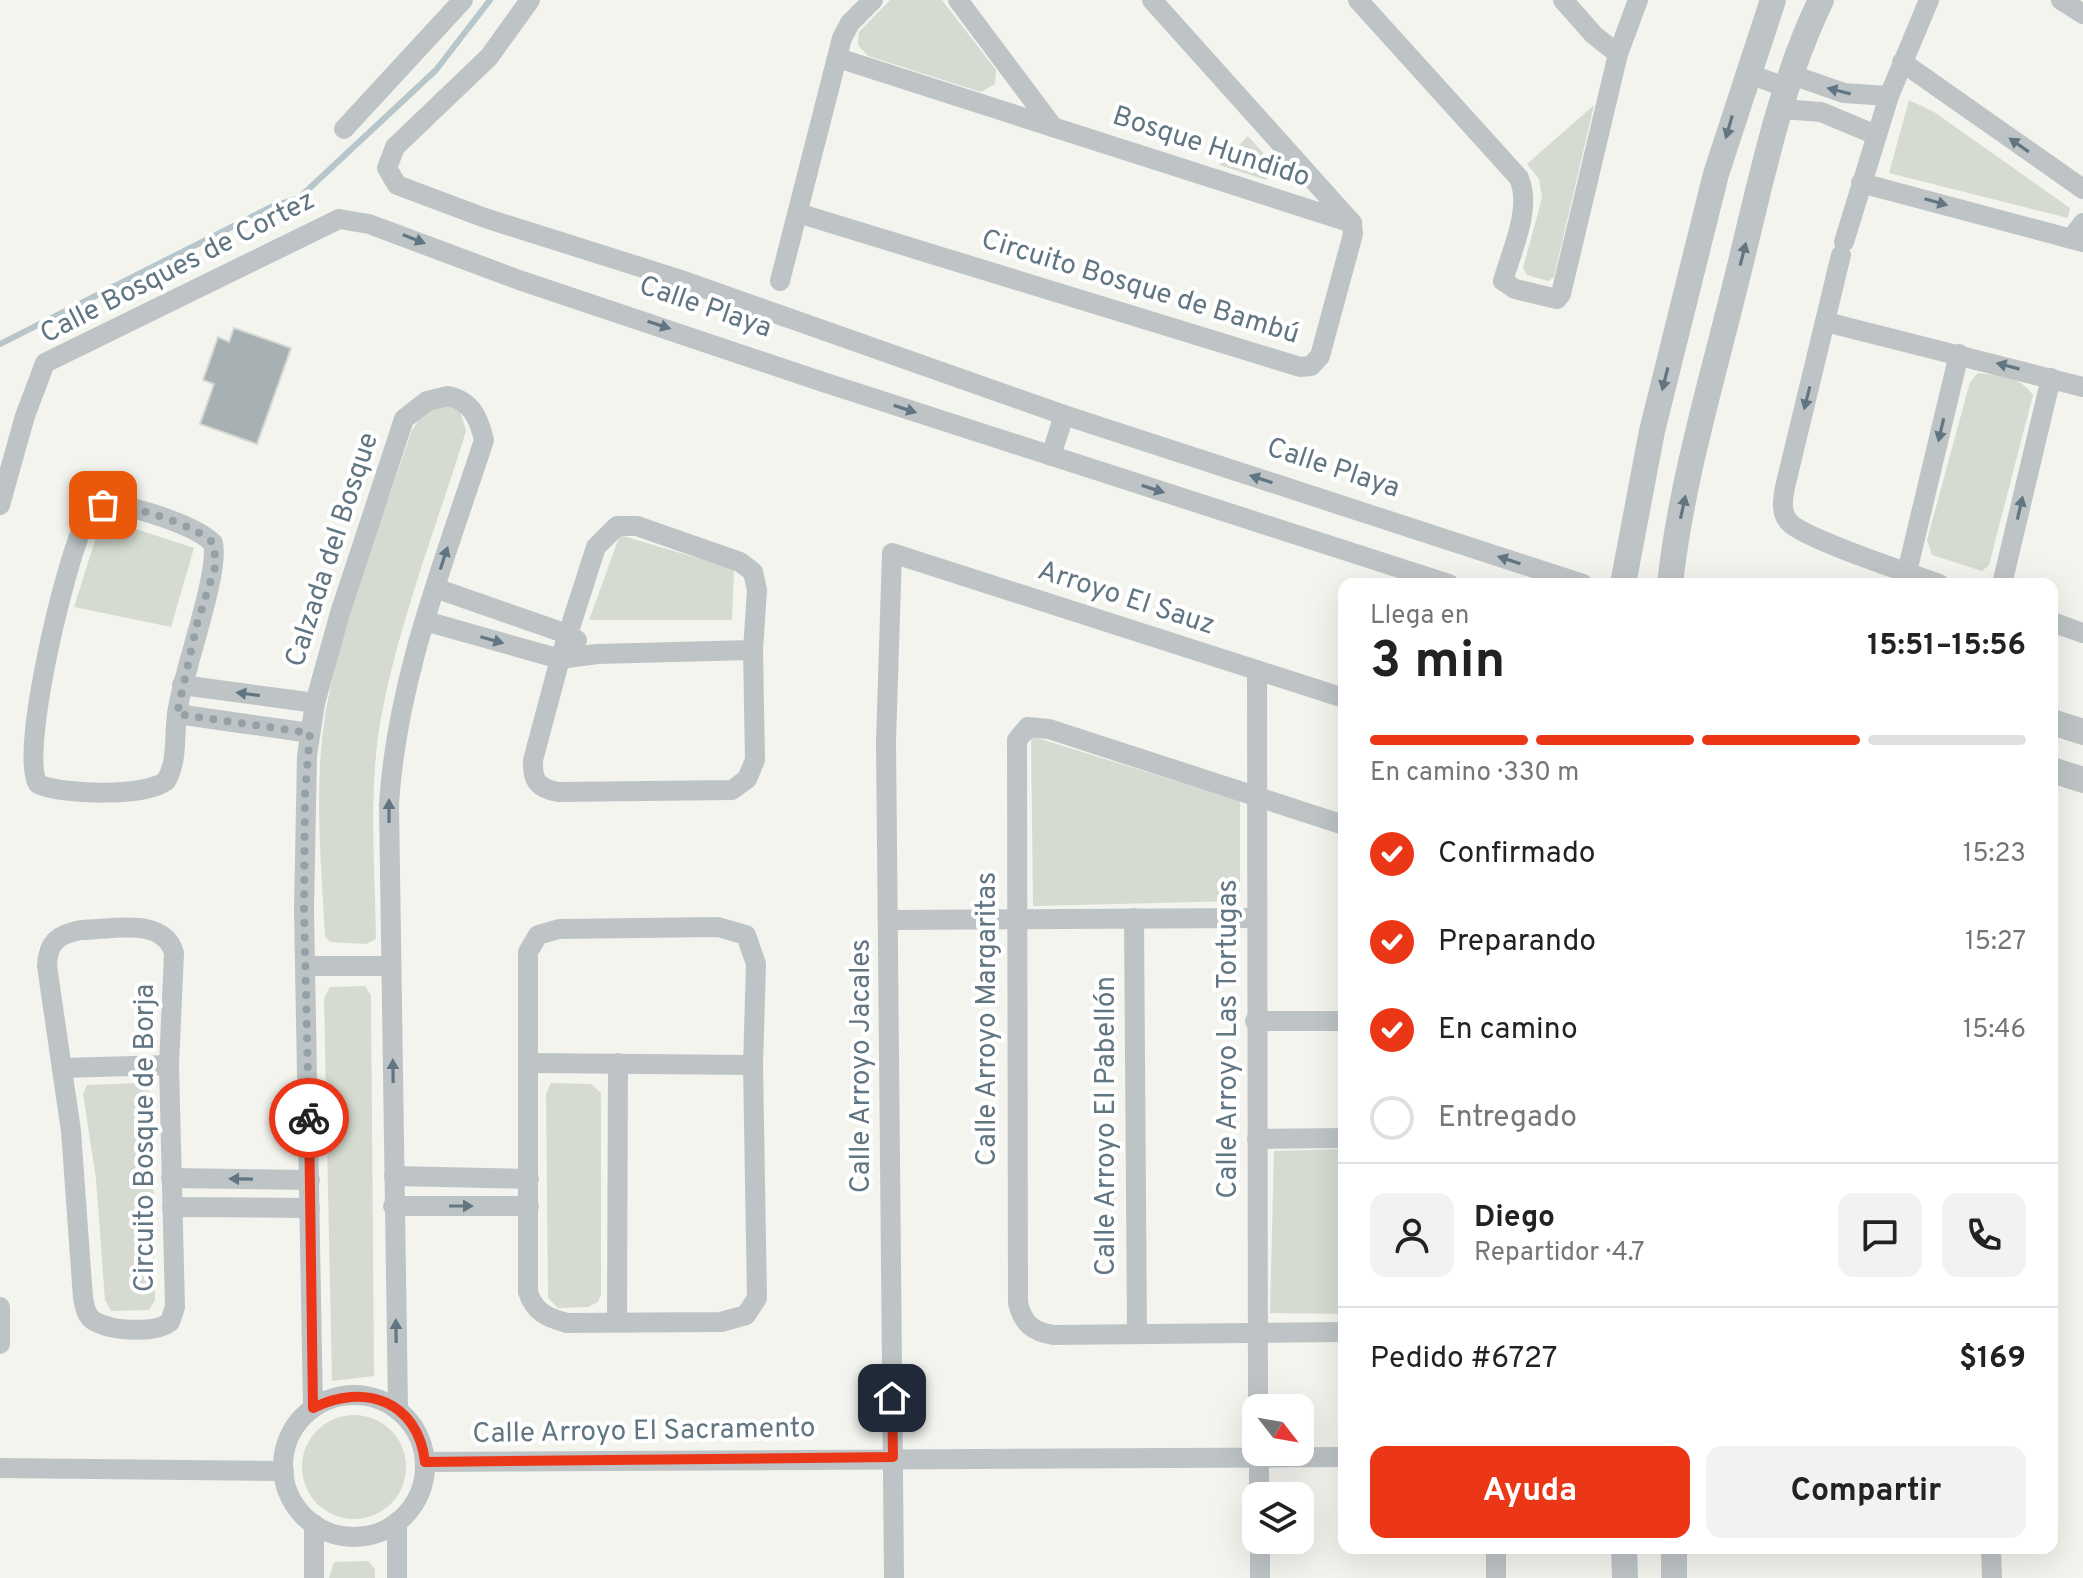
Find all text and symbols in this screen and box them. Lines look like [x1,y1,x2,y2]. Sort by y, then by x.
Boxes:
one-way arrow [1827,84,1852,96]
street label: Bosque Hundido [1108,99,1314,197]
one-way arrow [1722,115,1735,139]
one-way arrow [2009,138,2030,153]
street label: Calle Bosques de Cortez [35,183,321,353]
one-way arrow [1924,197,1949,209]
street label: Circuito Bosque de Bambú [977,222,1303,354]
one-way arrow [402,233,426,246]
one-way arrow [1738,242,1750,267]
street label: Calle Playa [634,269,776,347]
one-way arrow [647,319,671,332]
one-way arrow [1995,360,2020,372]
one-way arrow [1658,366,1670,391]
one-way arrow [1801,385,1813,410]
one-way arrow [894,403,918,416]
one-way arrow [1934,418,1946,443]
street label: Calzada del Bosque [278,428,388,672]
street label: Calle Playa [1262,431,1404,507]
pin [69,471,137,539]
one-way arrow [1249,473,1273,485]
icon: bag [81,483,125,527]
one-way arrow [1141,483,1165,495]
one-way arrow [1677,494,1690,519]
one-way arrow [2014,496,2026,521]
one-way arrow [438,546,451,570]
street label: Arroyo El Sauz [1033,553,1219,645]
one-way arrow [1496,553,1520,566]
text: Llega en [1370,600,1469,633]
text: 15:51–15:56 [1867,628,2026,665]
text: 3 min [1370,630,1505,696]
one-way arrow [480,635,505,647]
one-way arrow [235,687,260,700]
text: En camino · 330 m [1370,757,1579,790]
one-way arrow [383,798,395,823]
icon: check [1370,832,1414,876]
text: Confirmado [1438,836,1596,873]
text: 15:23 [1963,838,2026,871]
street label: Calle Arroyo Margaritas [970,872,1006,1166]
street label: Calle Arroyo Las Tortugas [1211,879,1247,1199]
icon: check [1370,920,1414,964]
text: Preparando [1438,924,1596,961]
text: 15:27 [1965,926,2026,959]
street label: Calle Arroyo Jacales [844,939,880,1193]
street label: Calle Arroyo El Pabellón [1089,976,1125,1276]
street label: Circuito Bosque de Borja [128,984,164,1292]
icon: check [1370,1008,1414,1052]
text: En camino [1438,1012,1578,1049]
text: 15:46 [1963,1014,2026,1047]
one-way arrow [387,1058,399,1083]
courier [269,1078,349,1158]
icon: bike [287,1096,331,1140]
text: Entregado [1438,1100,1577,1137]
one-way arrow [228,1173,253,1185]
button: person [1370,1193,1454,1277]
button: chat [1838,1193,1922,1277]
button: phone [1942,1193,2026,1277]
one-way arrow [449,1200,474,1212]
text: Diego [1474,1200,1555,1237]
text: Repartidor · 4.7 [1474,1237,1645,1270]
one-way arrow [390,1318,402,1343]
text: Pedido #6727 [1370,1341,1558,1378]
text: $169 [1959,1341,2026,1378]
pin [858,1364,926,1432]
icon: home [870,1376,914,1420]
north arrow [1242,1394,1314,1466]
map controls [1242,1394,1314,1554]
street label: Calle Arroyo El Sacramento [472,1411,816,1453]
button: Ayuda [1370,1446,1690,1538]
button: Compartir [1706,1446,2026,1538]
button: layers [1242,1482,1314,1554]

